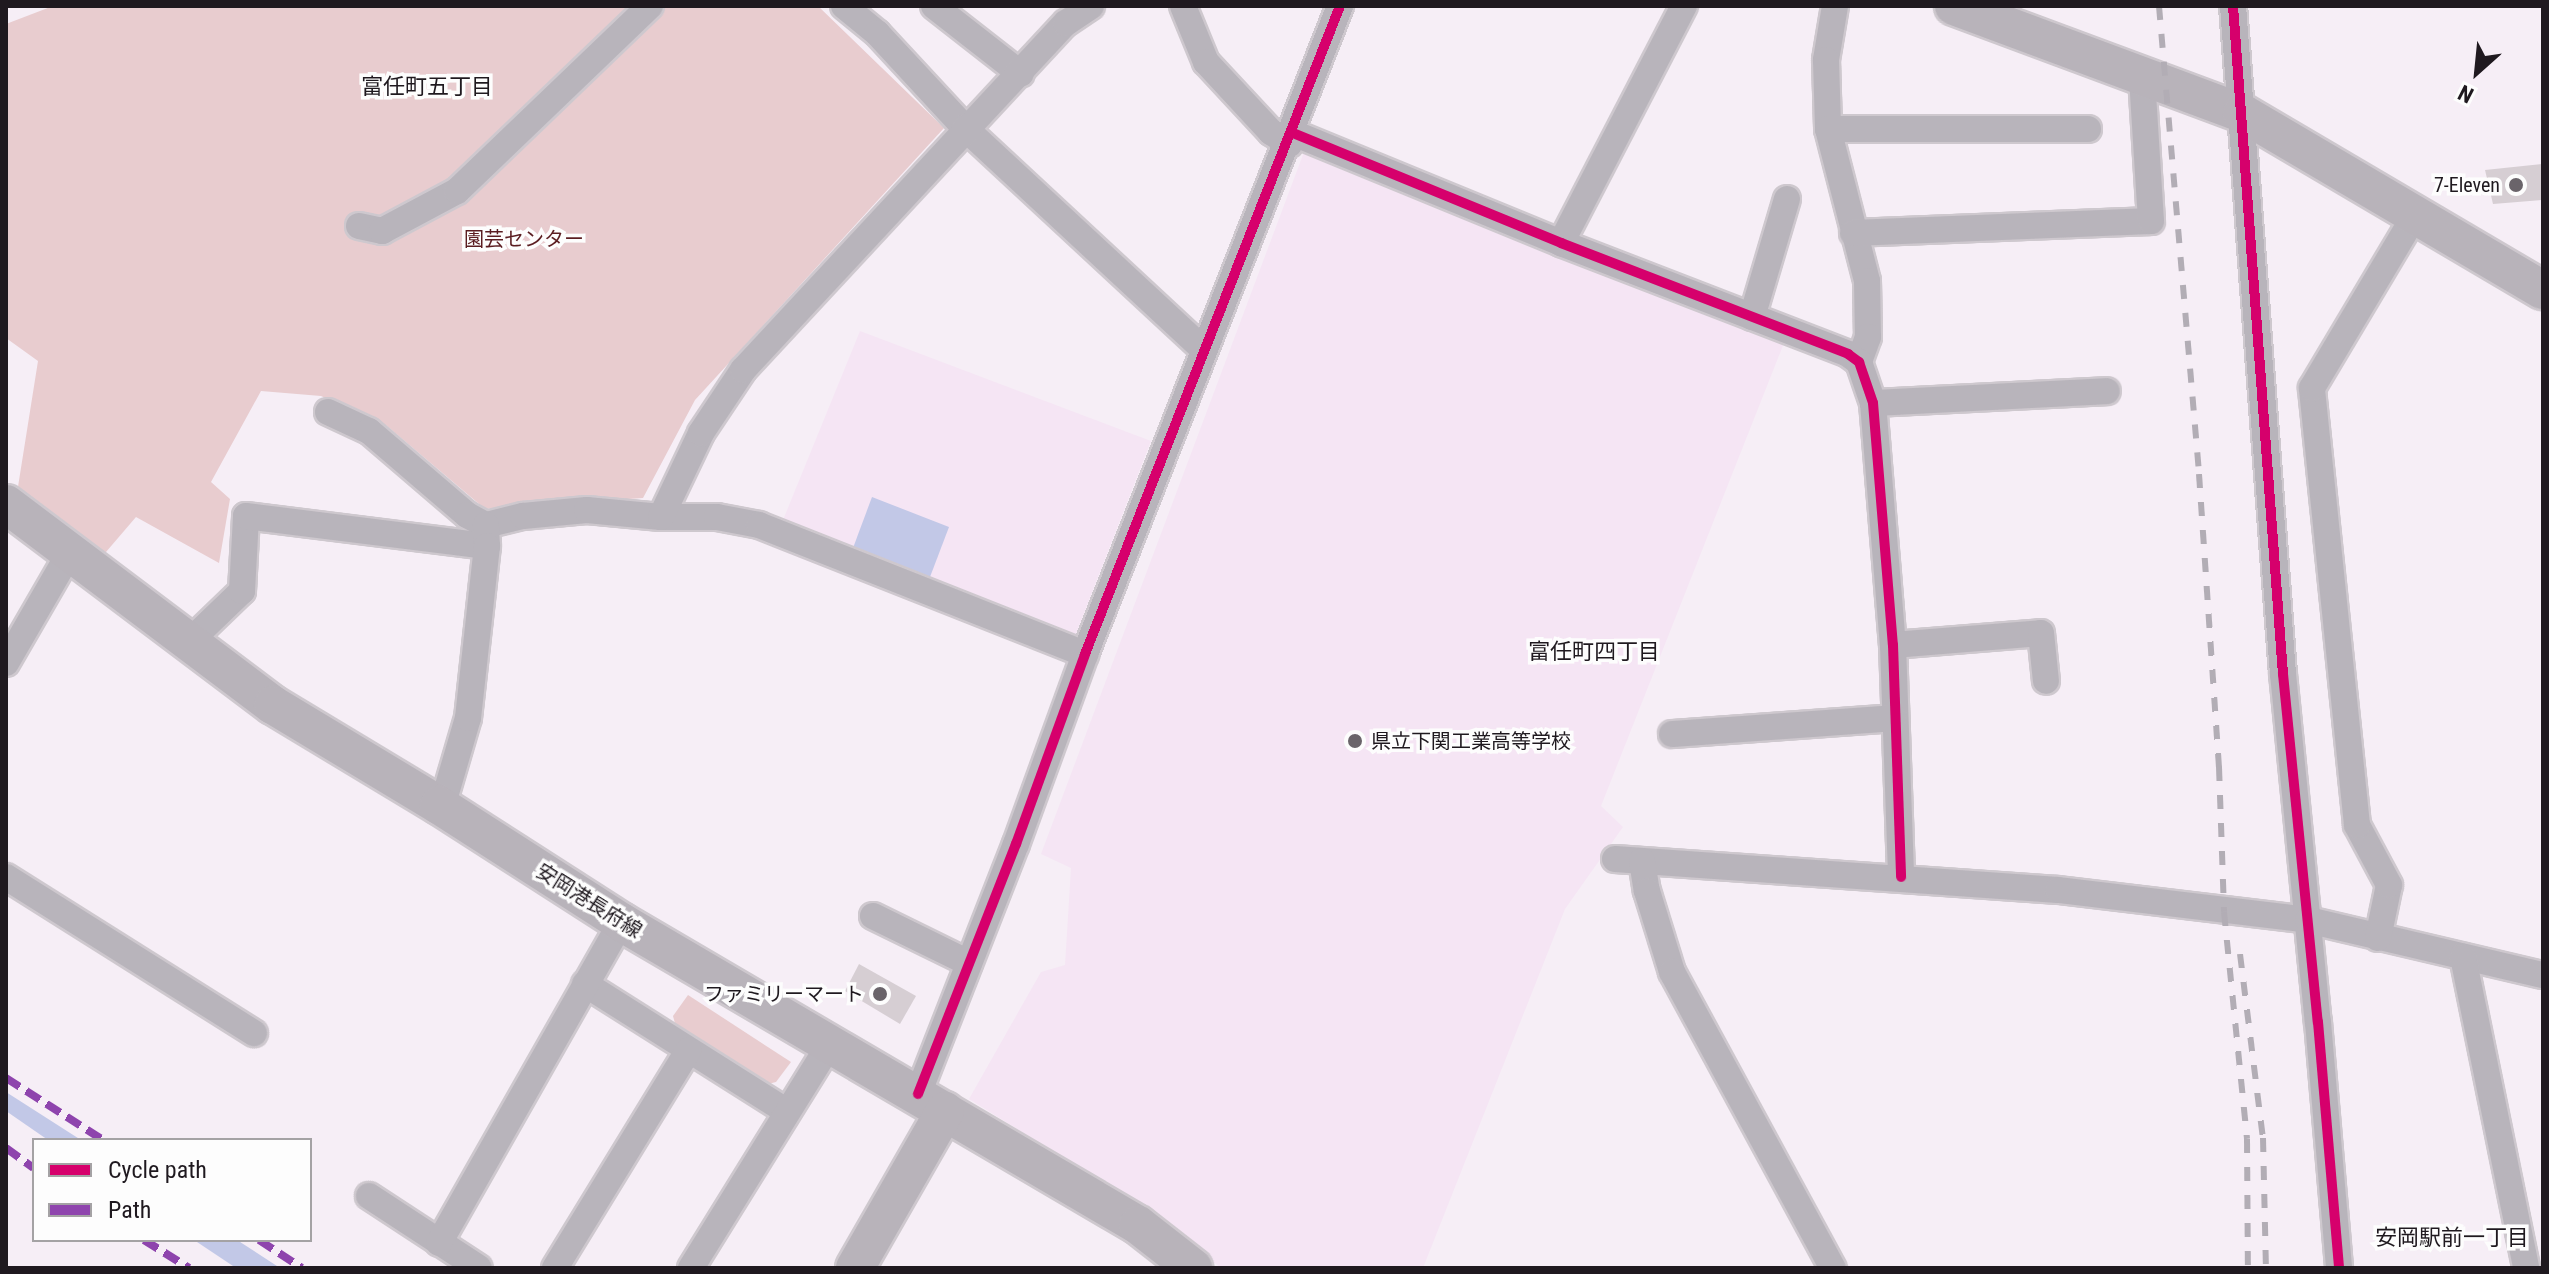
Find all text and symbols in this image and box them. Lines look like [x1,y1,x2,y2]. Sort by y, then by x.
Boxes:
north arrow [2437,32,2517,112]
district label: 富任町五丁目 [361,74,493,100]
text: N [2454,80,2478,108]
place label: 7-Eleven [2434,173,2500,197]
marker: 7-Eleven [2507,176,2525,194]
park label: 園芸センター [464,227,584,251]
district label: 富任町四丁目 [1528,639,1660,665]
place label: 県立下関工業高等学校 [1371,729,1571,753]
marker: 県立下関工業高等学校 [1346,732,1364,750]
street label: 安岡港長府線 [532,859,646,943]
place label: ファミリーマート [704,982,864,1006]
marker: ファミリーマート [871,985,889,1003]
legend [32,1138,312,1242]
text: Cycle path [108,1156,207,1184]
text: Path [108,1196,151,1224]
district label: 安岡駅前一丁目 [2375,1225,2529,1251]

